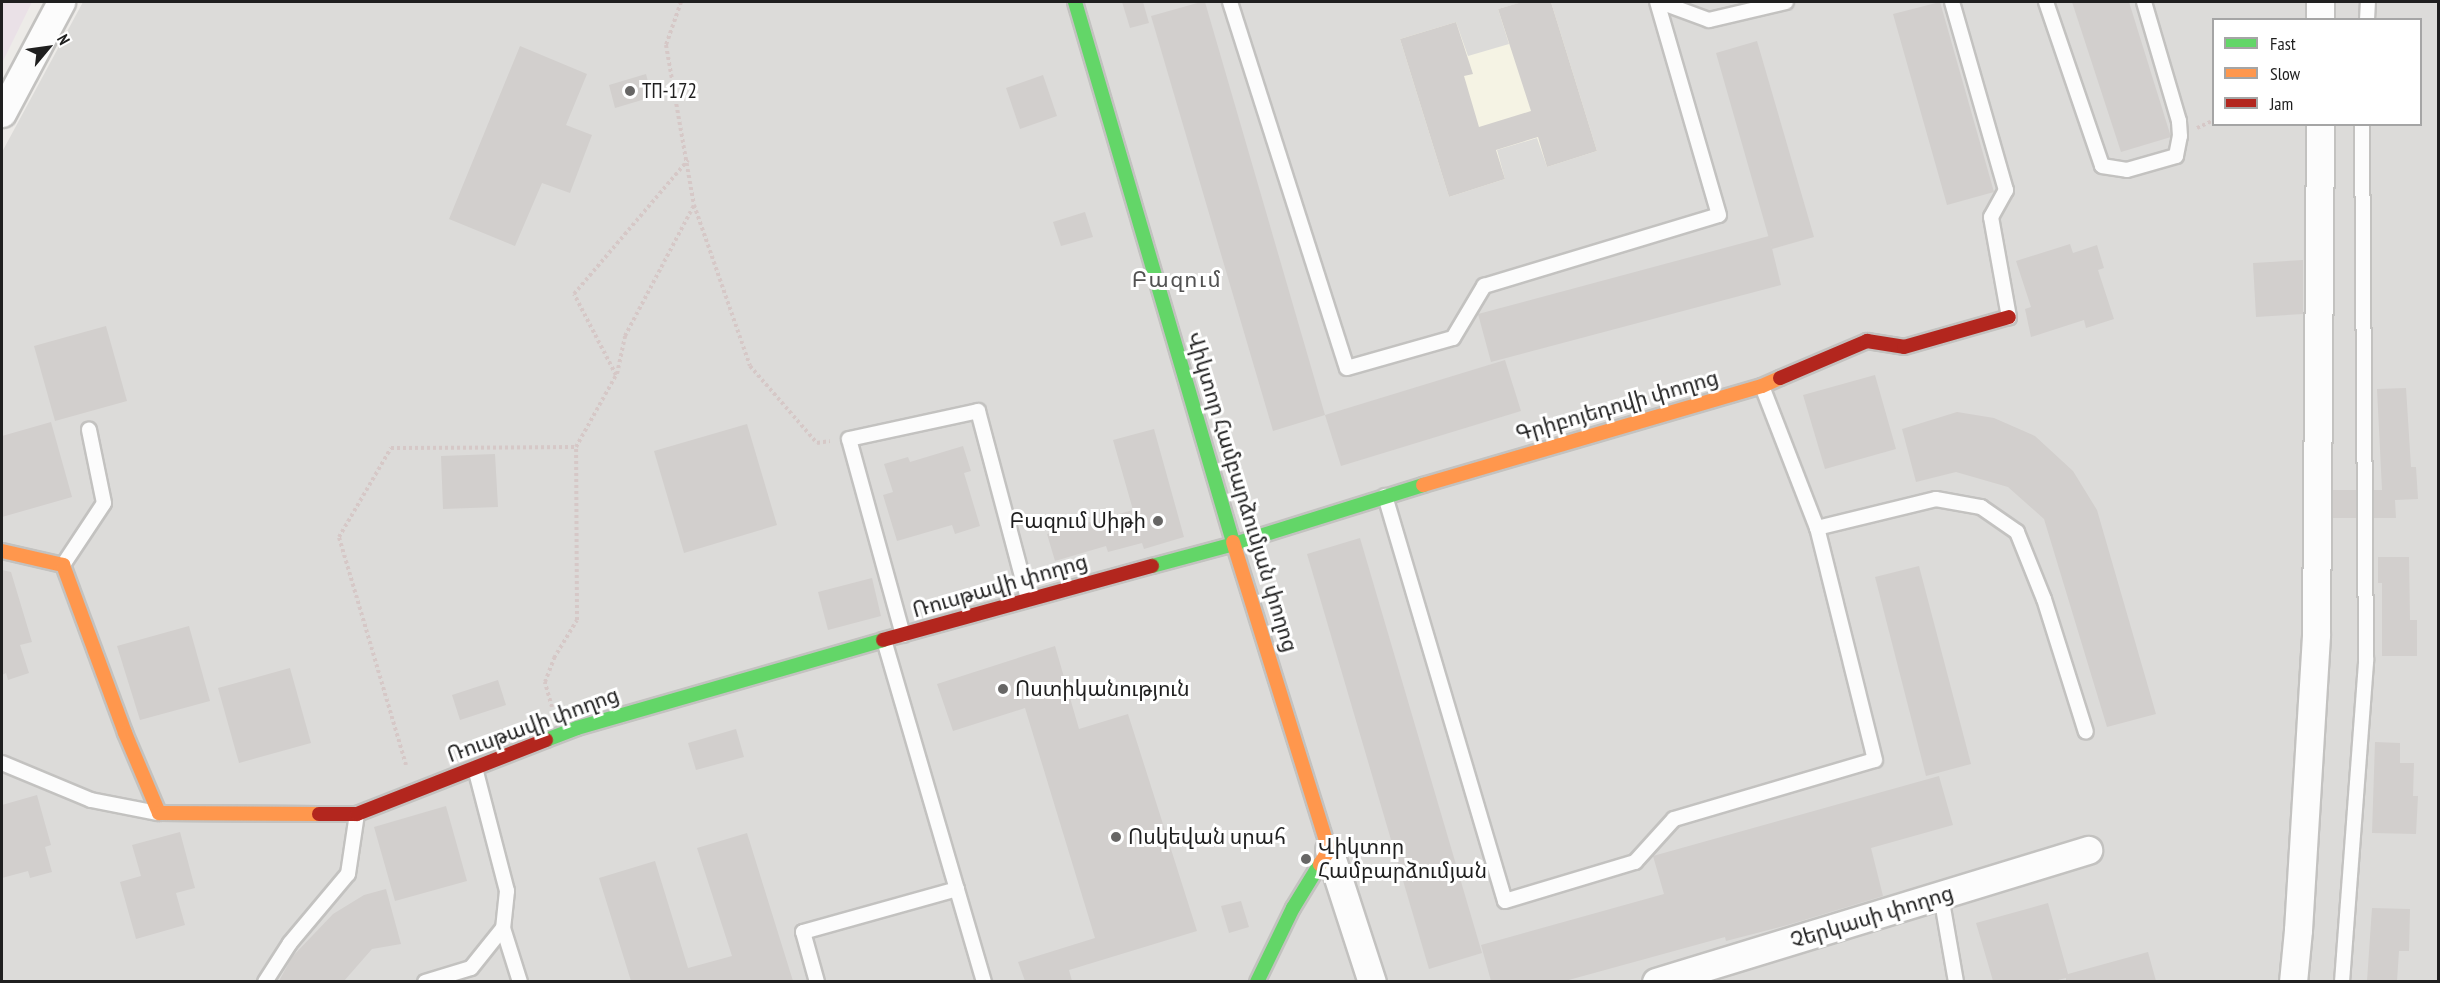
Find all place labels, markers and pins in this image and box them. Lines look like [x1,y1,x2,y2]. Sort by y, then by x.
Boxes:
place label: ТП-172 [642,78,697,104]
marker: ТП-172 [623,84,637,98]
place label: Բազում Սիթի [1010,508,1146,534]
marker: Բազում Սիթի [1151,514,1165,528]
place label: Ոստիկանություն [1015,676,1189,702]
marker: Ոստիկանություն [996,682,1010,696]
place label: Ոսկեվան սրահ [1128,824,1286,850]
marker: Ոսկեվան սրահ [1109,830,1123,844]
place label: Վիկտոր Համբարձումյան [1318,834,1487,884]
marker: Վիկտոր Համբարձումյան [1299,852,1313,866]

